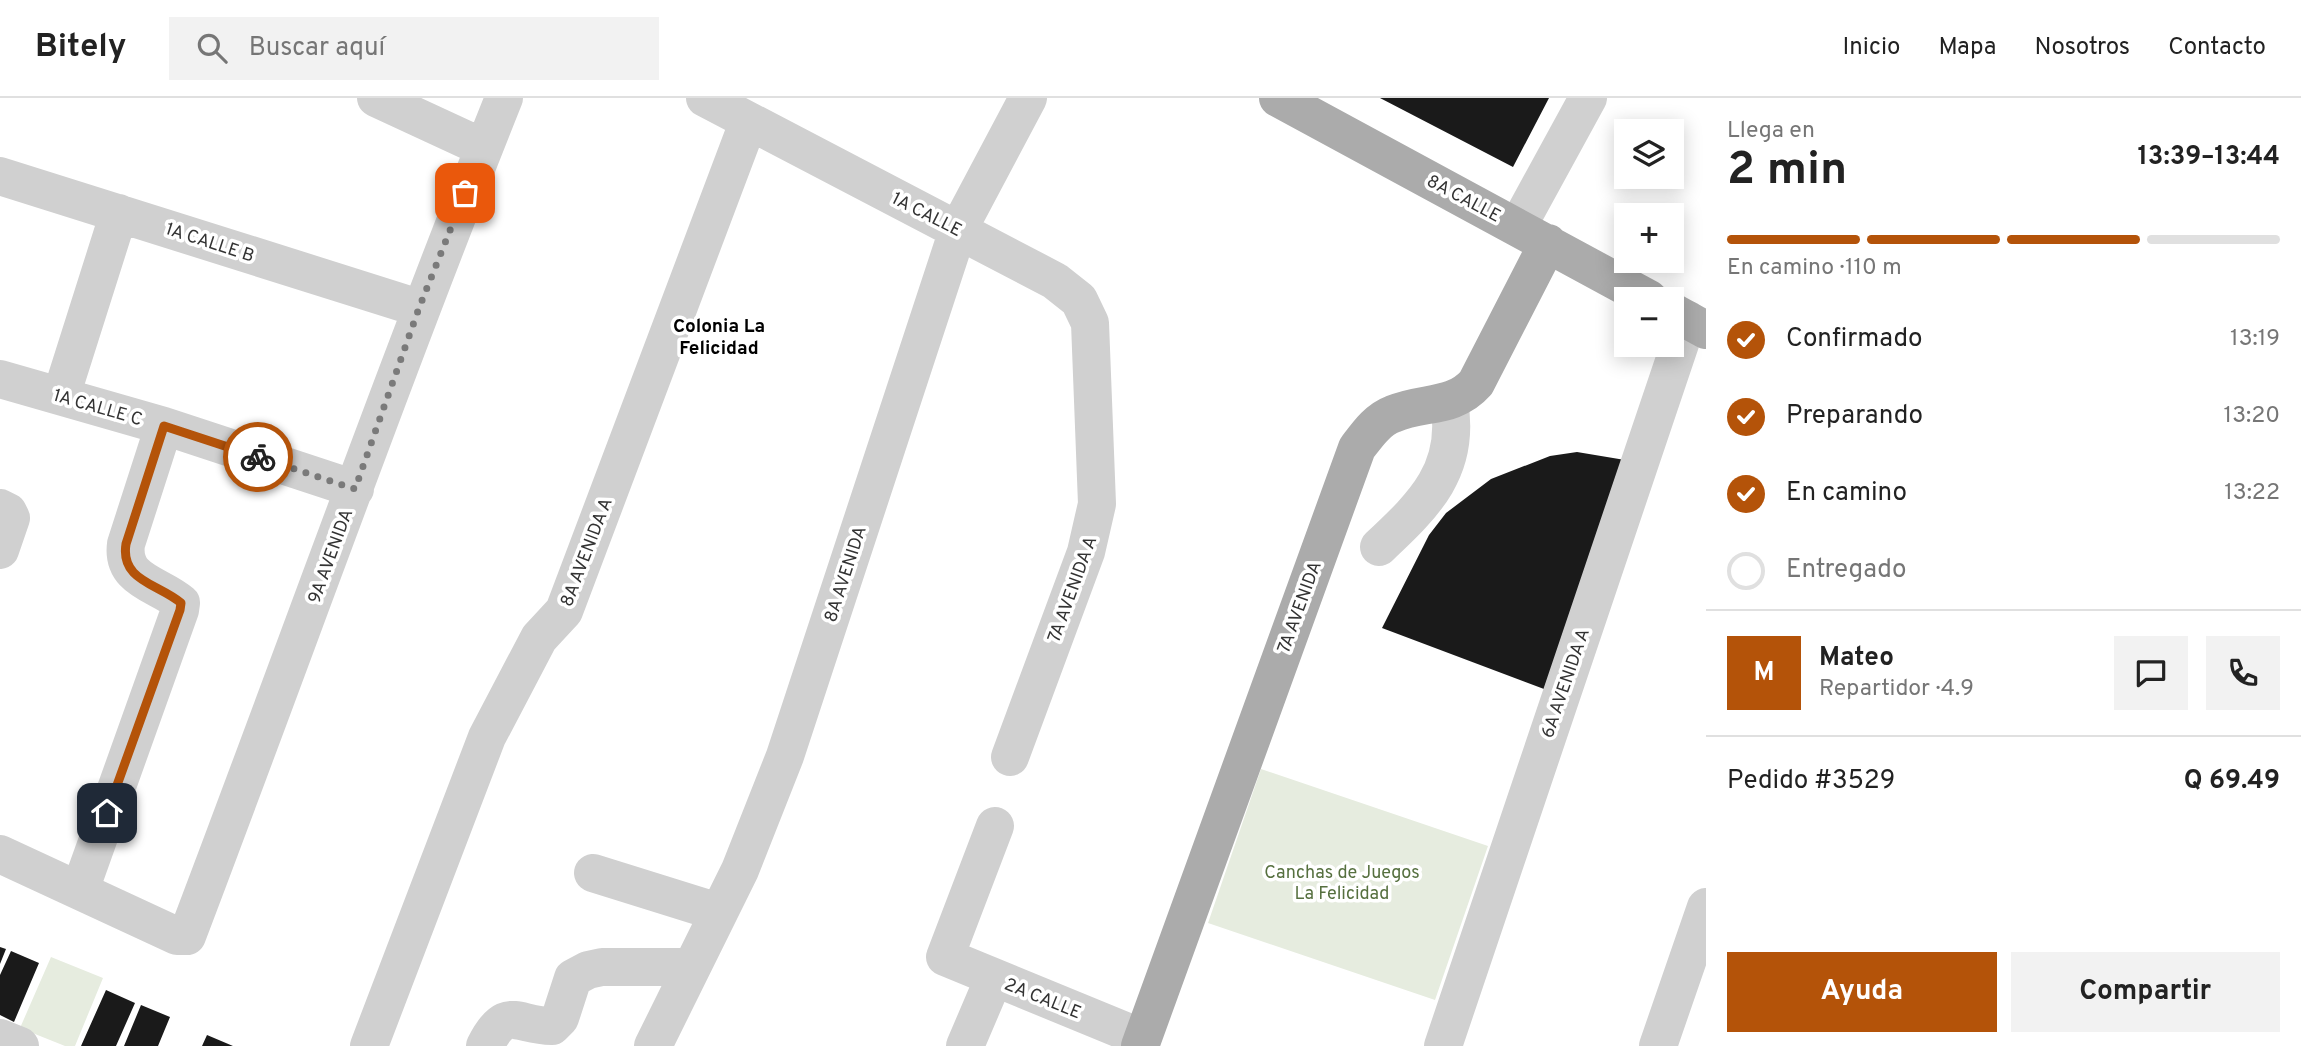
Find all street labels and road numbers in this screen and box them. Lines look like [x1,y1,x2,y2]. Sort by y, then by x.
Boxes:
street label: 8A CALLE [1422,170,1504,228]
street label: 1A CALLE [887,188,965,243]
street label: 1A CALLE B [162,218,257,269]
street label: 1A CALLE C [50,385,145,432]
street label: 8A AVENIDA A [556,495,619,610]
street label: 9A AVENIDA [304,506,359,607]
street label: 8A AVENIDA [820,523,873,626]
street label: 7A AVENIDA A [1044,533,1103,646]
street label: 7A AVENIDA [1273,558,1328,657]
street label: 6A AVENIDA A [1537,626,1596,741]
street label: 2A CALLE [1001,974,1084,1025]

